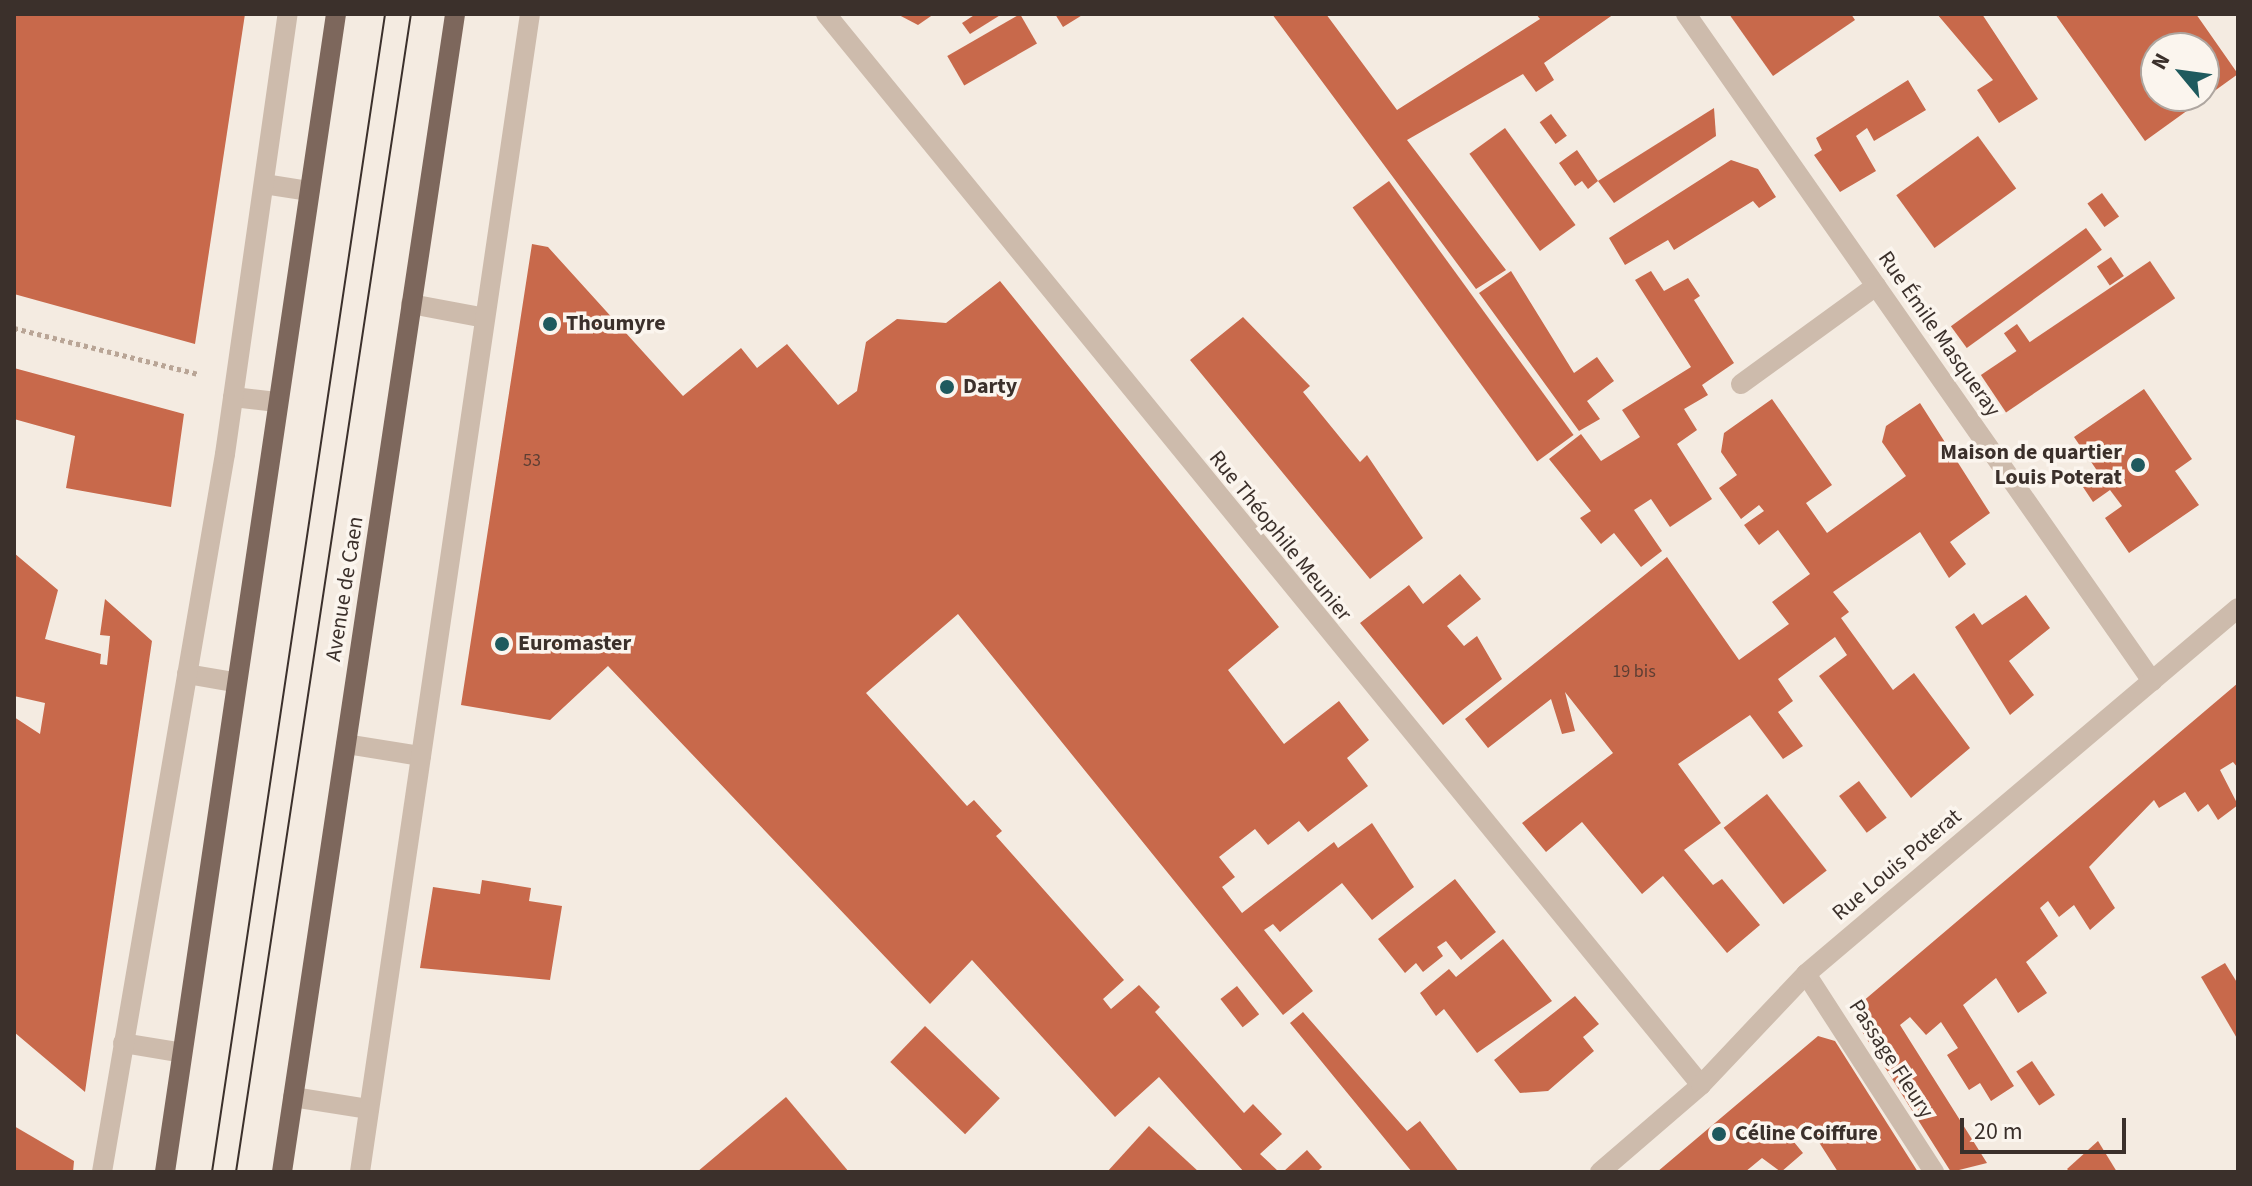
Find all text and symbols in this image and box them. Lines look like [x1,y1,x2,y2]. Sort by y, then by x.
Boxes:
north arrow [2140,32,2220,112]
text: N [2143,47,2178,76]
street label: Rue Émile Masqueray [1872,246,2006,422]
place label: Thoumyre [566,311,666,337]
marker: Thoumyre [541,315,559,333]
place label: Darty [963,374,1017,400]
marker: Darty [938,378,956,396]
place label: Maison de quartier Louis Poterat [1940,439,2122,490]
street label: Rue Théophile Meunier [1203,445,1357,627]
house number: 53 [523,450,541,472]
marker: Maison de quartier Louis Poterat [2129,456,2147,474]
street label: Avenue de Caen [321,515,369,663]
place label: Euromaster [518,631,631,657]
marker: Euromaster [493,635,511,653]
house number: 19 bis [1612,661,1656,683]
street label: Rue Louis Poterat [1827,803,1967,927]
street label: Passage Fleury [1843,995,1939,1123]
scale bar [1964,1102,2130,1152]
text: 20 m [1974,1114,2023,1149]
place label: Céline Coiffure [1735,1121,1878,1147]
marker: Céline Coiffure [1710,1125,1728,1143]

